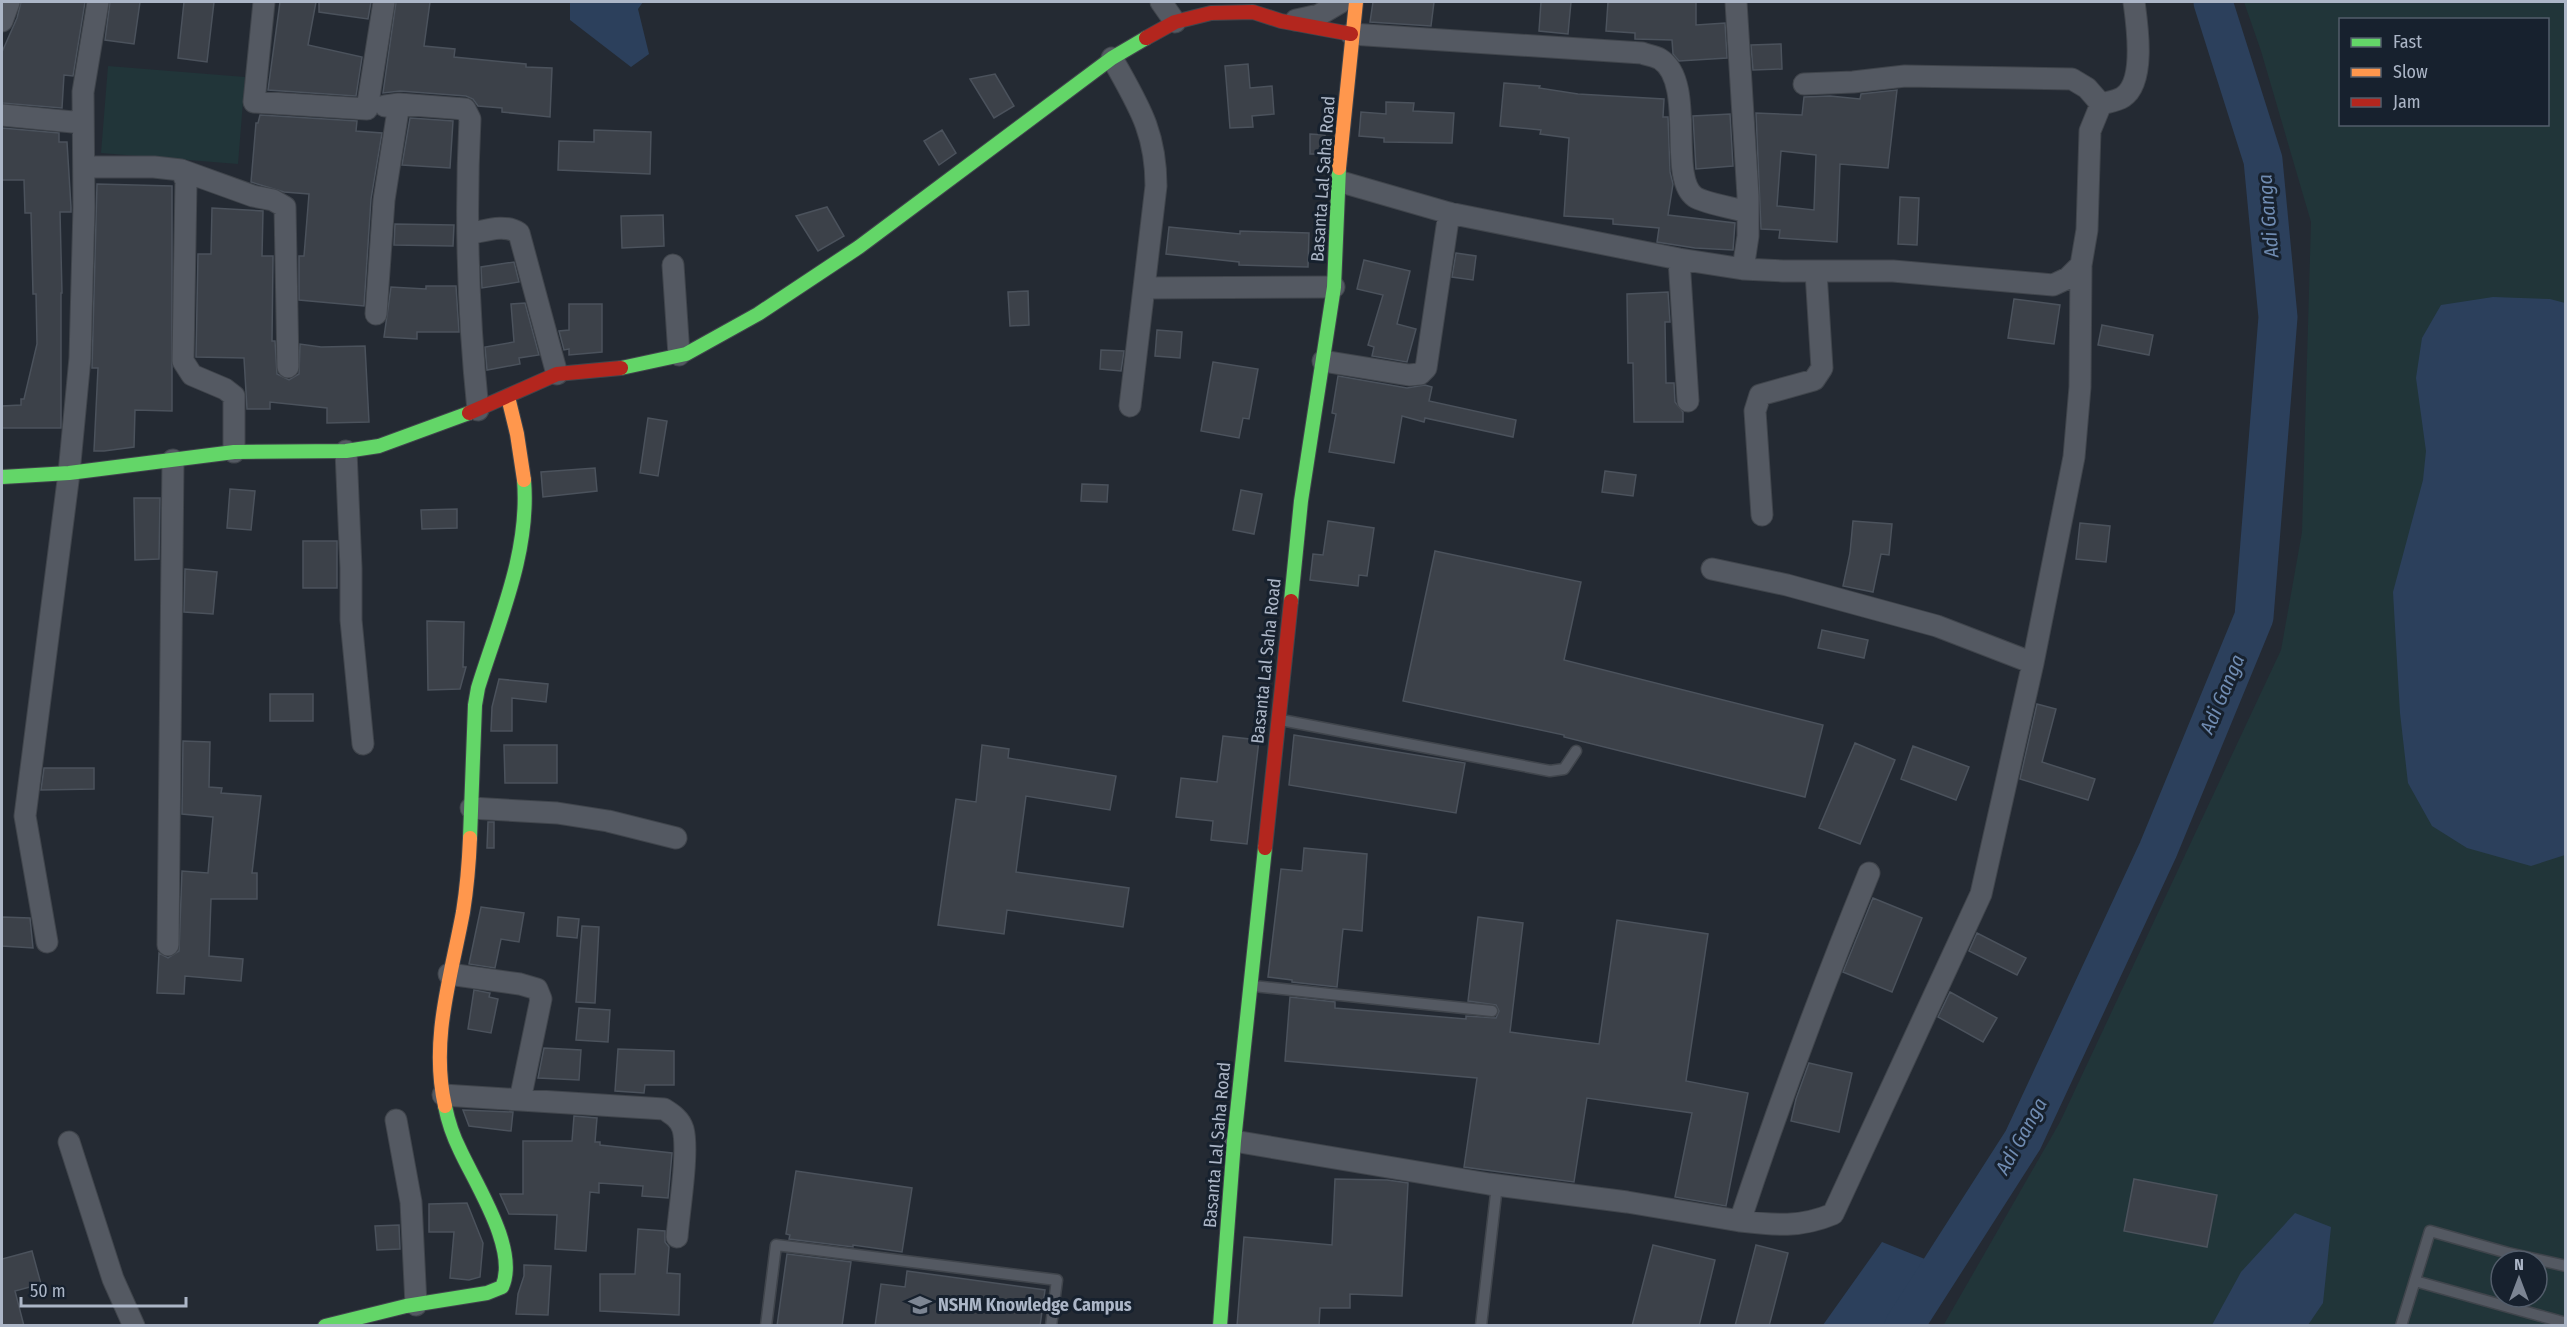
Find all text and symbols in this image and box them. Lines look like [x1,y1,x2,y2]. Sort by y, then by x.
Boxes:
legend [2339,18,2549,126]
text: Fast [2393,31,2422,53]
text: Slow [2393,61,2428,83]
text: Jam [2393,91,2421,113]
street label: Basanta Lal Saha Road [1306,95,1340,263]
water label: Adi Ganga [2252,173,2284,260]
street label: Basanta Lal Saha Road [1246,577,1286,745]
water label: Adi Ganga [2194,651,2249,738]
street label: Basanta Lal Saha Road [1199,1061,1235,1229]
water label: Adi Ganga [1990,1094,2052,1179]
north arrow [2489,1249,2549,1309]
text: N [2514,1255,2524,1274]
scale bar [21,1270,186,1308]
text: 50 m [30,1280,66,1302]
school or university icon: NSHM Knowledge Campus [907,1292,933,1318]
place label: NSHM Knowledge Campus [938,1294,1132,1316]

